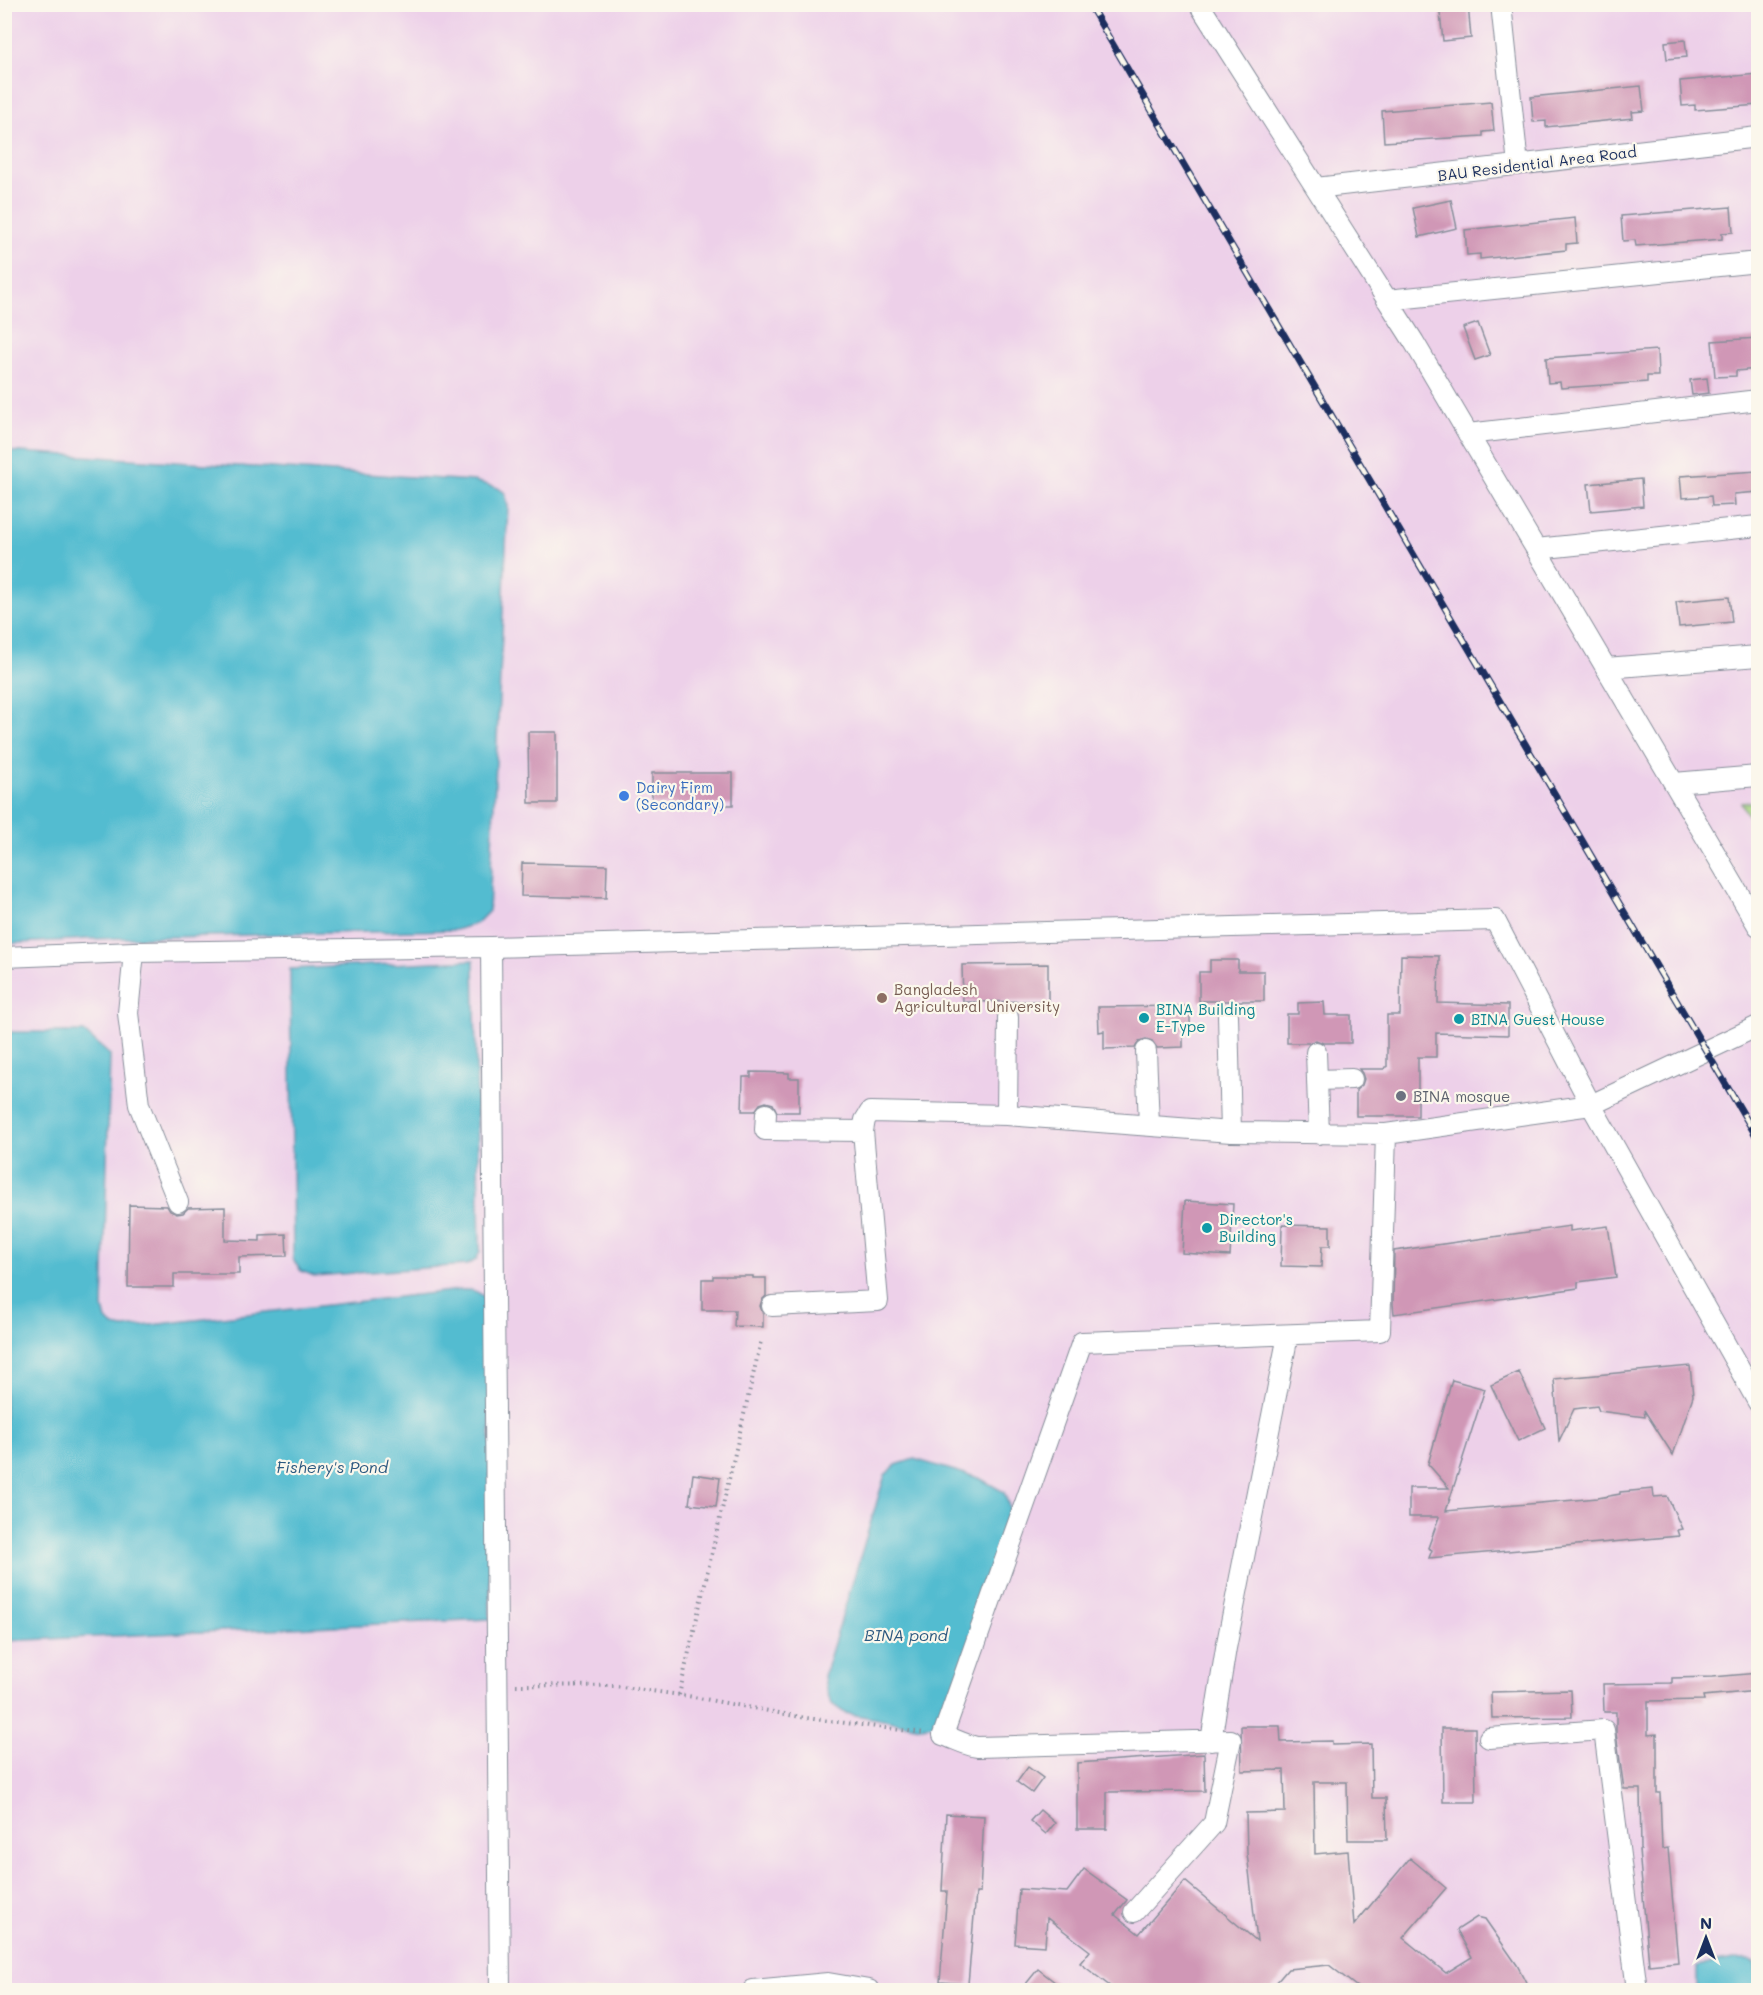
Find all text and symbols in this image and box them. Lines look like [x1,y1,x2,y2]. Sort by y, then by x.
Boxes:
street label: BAU Residential Area Road [1436,141,1638,185]
place label: Dairy Firm (Secondary) [636,777,724,814]
marker: Dairy Firm (Secondary) [617,789,631,803]
place label: Bangladesh Agricultural University [894,979,1060,1016]
marker: Bangladesh Agricultural University [875,991,889,1005]
place label: BINA Building E-Type [1156,999,1255,1036]
place label: BINA Guest House [1471,1009,1605,1029]
marker: BINA Building E-Type [1137,1011,1151,1025]
marker: BINA Guest House [1452,1012,1466,1026]
place label: BINA mosque [1413,1086,1510,1106]
marker: BINA mosque [1394,1089,1408,1103]
place label: Director's Building [1219,1209,1293,1246]
marker: Director's Building [1200,1221,1214,1235]
water label: Fishery's Pond [276,1456,389,1477]
water label: BINA pond [864,1624,949,1645]
north arrow [1676,1908,1736,1968]
text: N [1700,1912,1712,1933]

